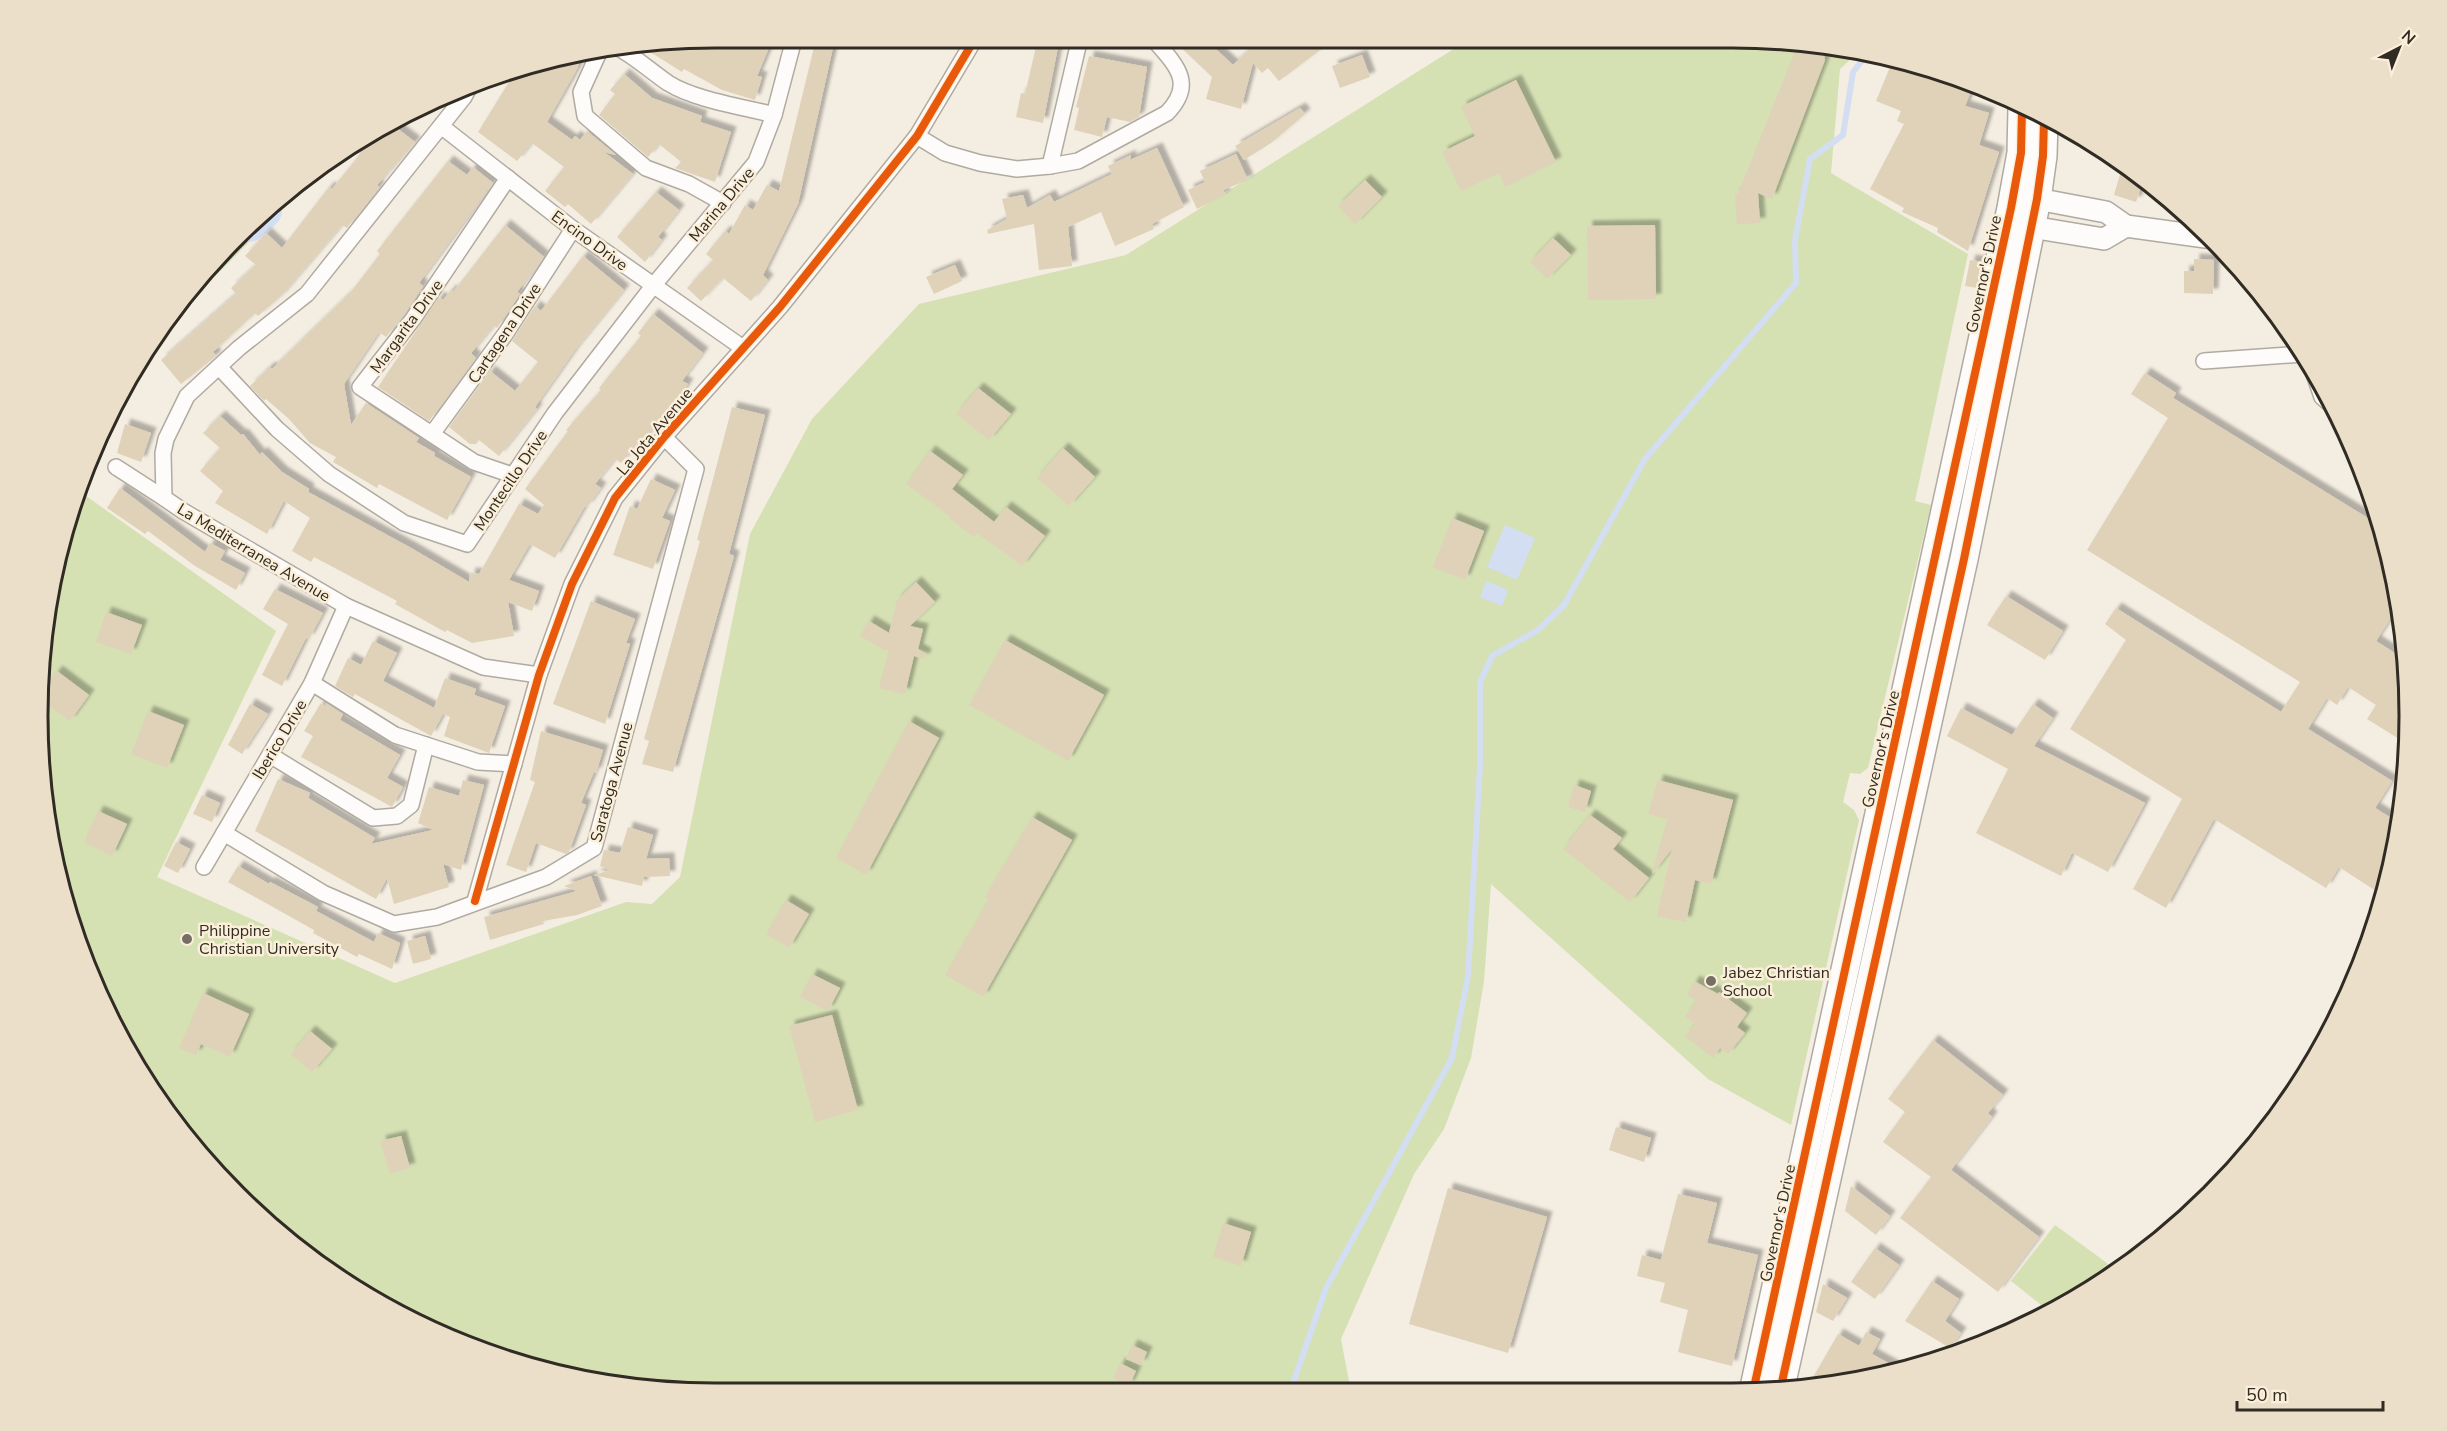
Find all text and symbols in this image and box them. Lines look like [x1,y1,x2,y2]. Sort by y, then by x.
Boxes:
north arrow [2369,18,2429,78]
text: N [2397,25,2420,50]
street label: Marina Drive [684,163,760,247]
street label: Encino Drive [547,206,632,276]
street label: Governor's Drive [1961,213,2007,335]
street label: Margarita Drive [365,275,448,378]
street label: Cartagena Drive [463,279,547,388]
street label: La Jota Avenue [612,383,698,480]
street label: Montecillo Drive [469,426,553,535]
street label: La Mediterranea Avenue [173,498,334,607]
street label: Governor's Drive [1857,688,1905,810]
street label: Iberico Drive [247,695,312,784]
street label: Saratoga Avenue [585,720,639,845]
place label: Philippine Christian University [199,920,340,960]
marker: Philippine Christian University [180,932,194,946]
place label: Jabez Christian School [1722,962,1830,1002]
marker: Jabez Christian School [1704,974,1718,988]
street label: Governor's Drive [1755,1162,1801,1284]
scale bar [2237,1374,2382,1412]
text: 50 m [2246,1383,2288,1407]

